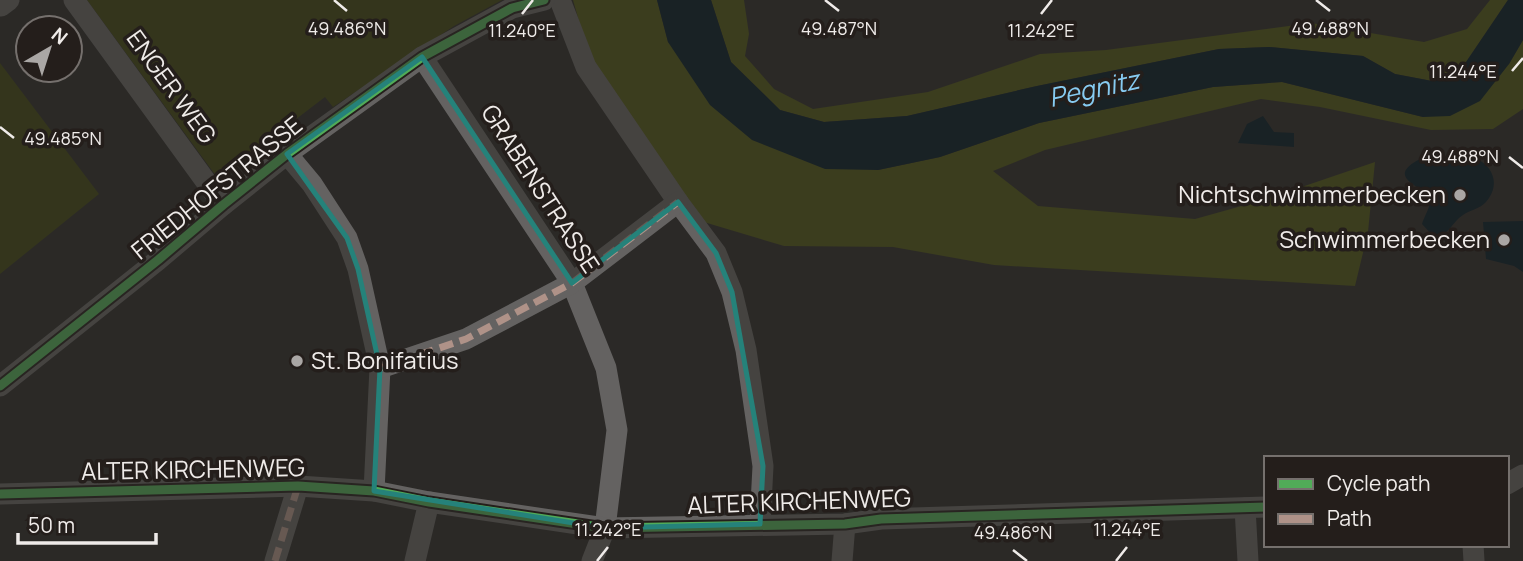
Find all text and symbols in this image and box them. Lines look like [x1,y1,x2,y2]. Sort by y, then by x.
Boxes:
north arrow [14,14,84,84]
text: 49.486°N [308,16,386,40]
text: 49.487°N [801,16,877,40]
text: 49.488°N [1291,16,1369,40]
text: 11.240°E [488,18,556,42]
text: 11.242°E [1007,18,1075,42]
text: N [46,21,73,50]
street label: ENGER WEG [120,23,225,150]
text: 11.244°E [1429,59,1497,83]
water label: Pegnitz [1045,60,1146,115]
street label: GRABENSTRASSE [474,98,608,279]
street label: FRIEDHOFSTRASSE [124,108,308,266]
text: 49.485°N [24,126,102,150]
text: 49.488°N [1421,144,1499,168]
place label: Nichtschwimmerbecken [1178,177,1446,210]
marker: Nichtschwimmerbecken [1452,187,1468,203]
place label: Schwimmerbecken [1279,222,1490,255]
marker: Schwimmerbecken [1496,232,1512,248]
place label: St. Bonifatius [311,343,459,376]
marker: St. Bonifatius [289,353,305,369]
street label: ALTER KIRCHENWEG [81,450,305,487]
legend [1264,456,1509,547]
text: Cycle path [1327,469,1430,497]
street label: ALTER KIRCHENWEG [687,480,911,521]
scale bar [18,502,156,546]
text: Path [1327,504,1372,532]
text: 50 m [28,511,75,539]
text: 11.242°E [574,517,642,541]
text: 11.244°E [1093,517,1161,541]
text: 49.486°N [974,520,1052,544]

